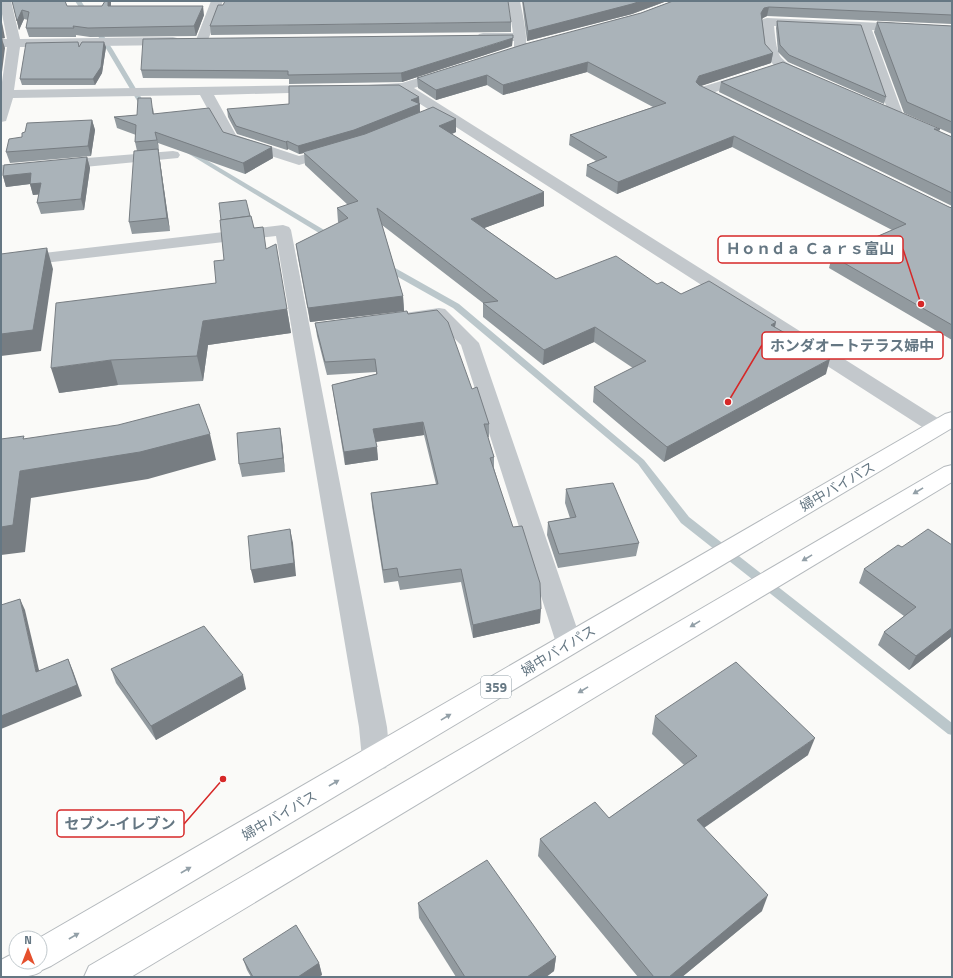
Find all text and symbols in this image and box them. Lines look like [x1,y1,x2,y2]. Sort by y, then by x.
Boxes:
callout: Ｈｏｎｄａ Ｃａｒｓ富山 [718,236,903,263]
text: Ｈｏｎｄａ Ｃａｒｓ富山 [726,237,894,260]
callout: ホンダオートテラス婦中 [762,332,943,359]
text: ホンダオートテラス婦中 [770,334,934,357]
street label: 婦中バイパス [795,456,879,516]
one-way arrow [912,488,924,495]
one-way arrow [801,554,813,561]
street label: 婦中バイパス [517,619,599,681]
one-way arrow [689,621,701,628]
road number: 359 [481,676,511,698]
one-way arrow [577,687,589,694]
one-way arrow [440,713,452,720]
one-way arrow [328,780,340,787]
street label: 婦中バイパス [237,785,321,845]
callout: セブン-イレブン [57,810,184,837]
text: セブン-イレブン [64,812,176,835]
one-way arrow [181,866,191,874]
north arrow [8,930,48,970]
text: N [24,932,32,948]
one-way arrow [68,932,80,939]

